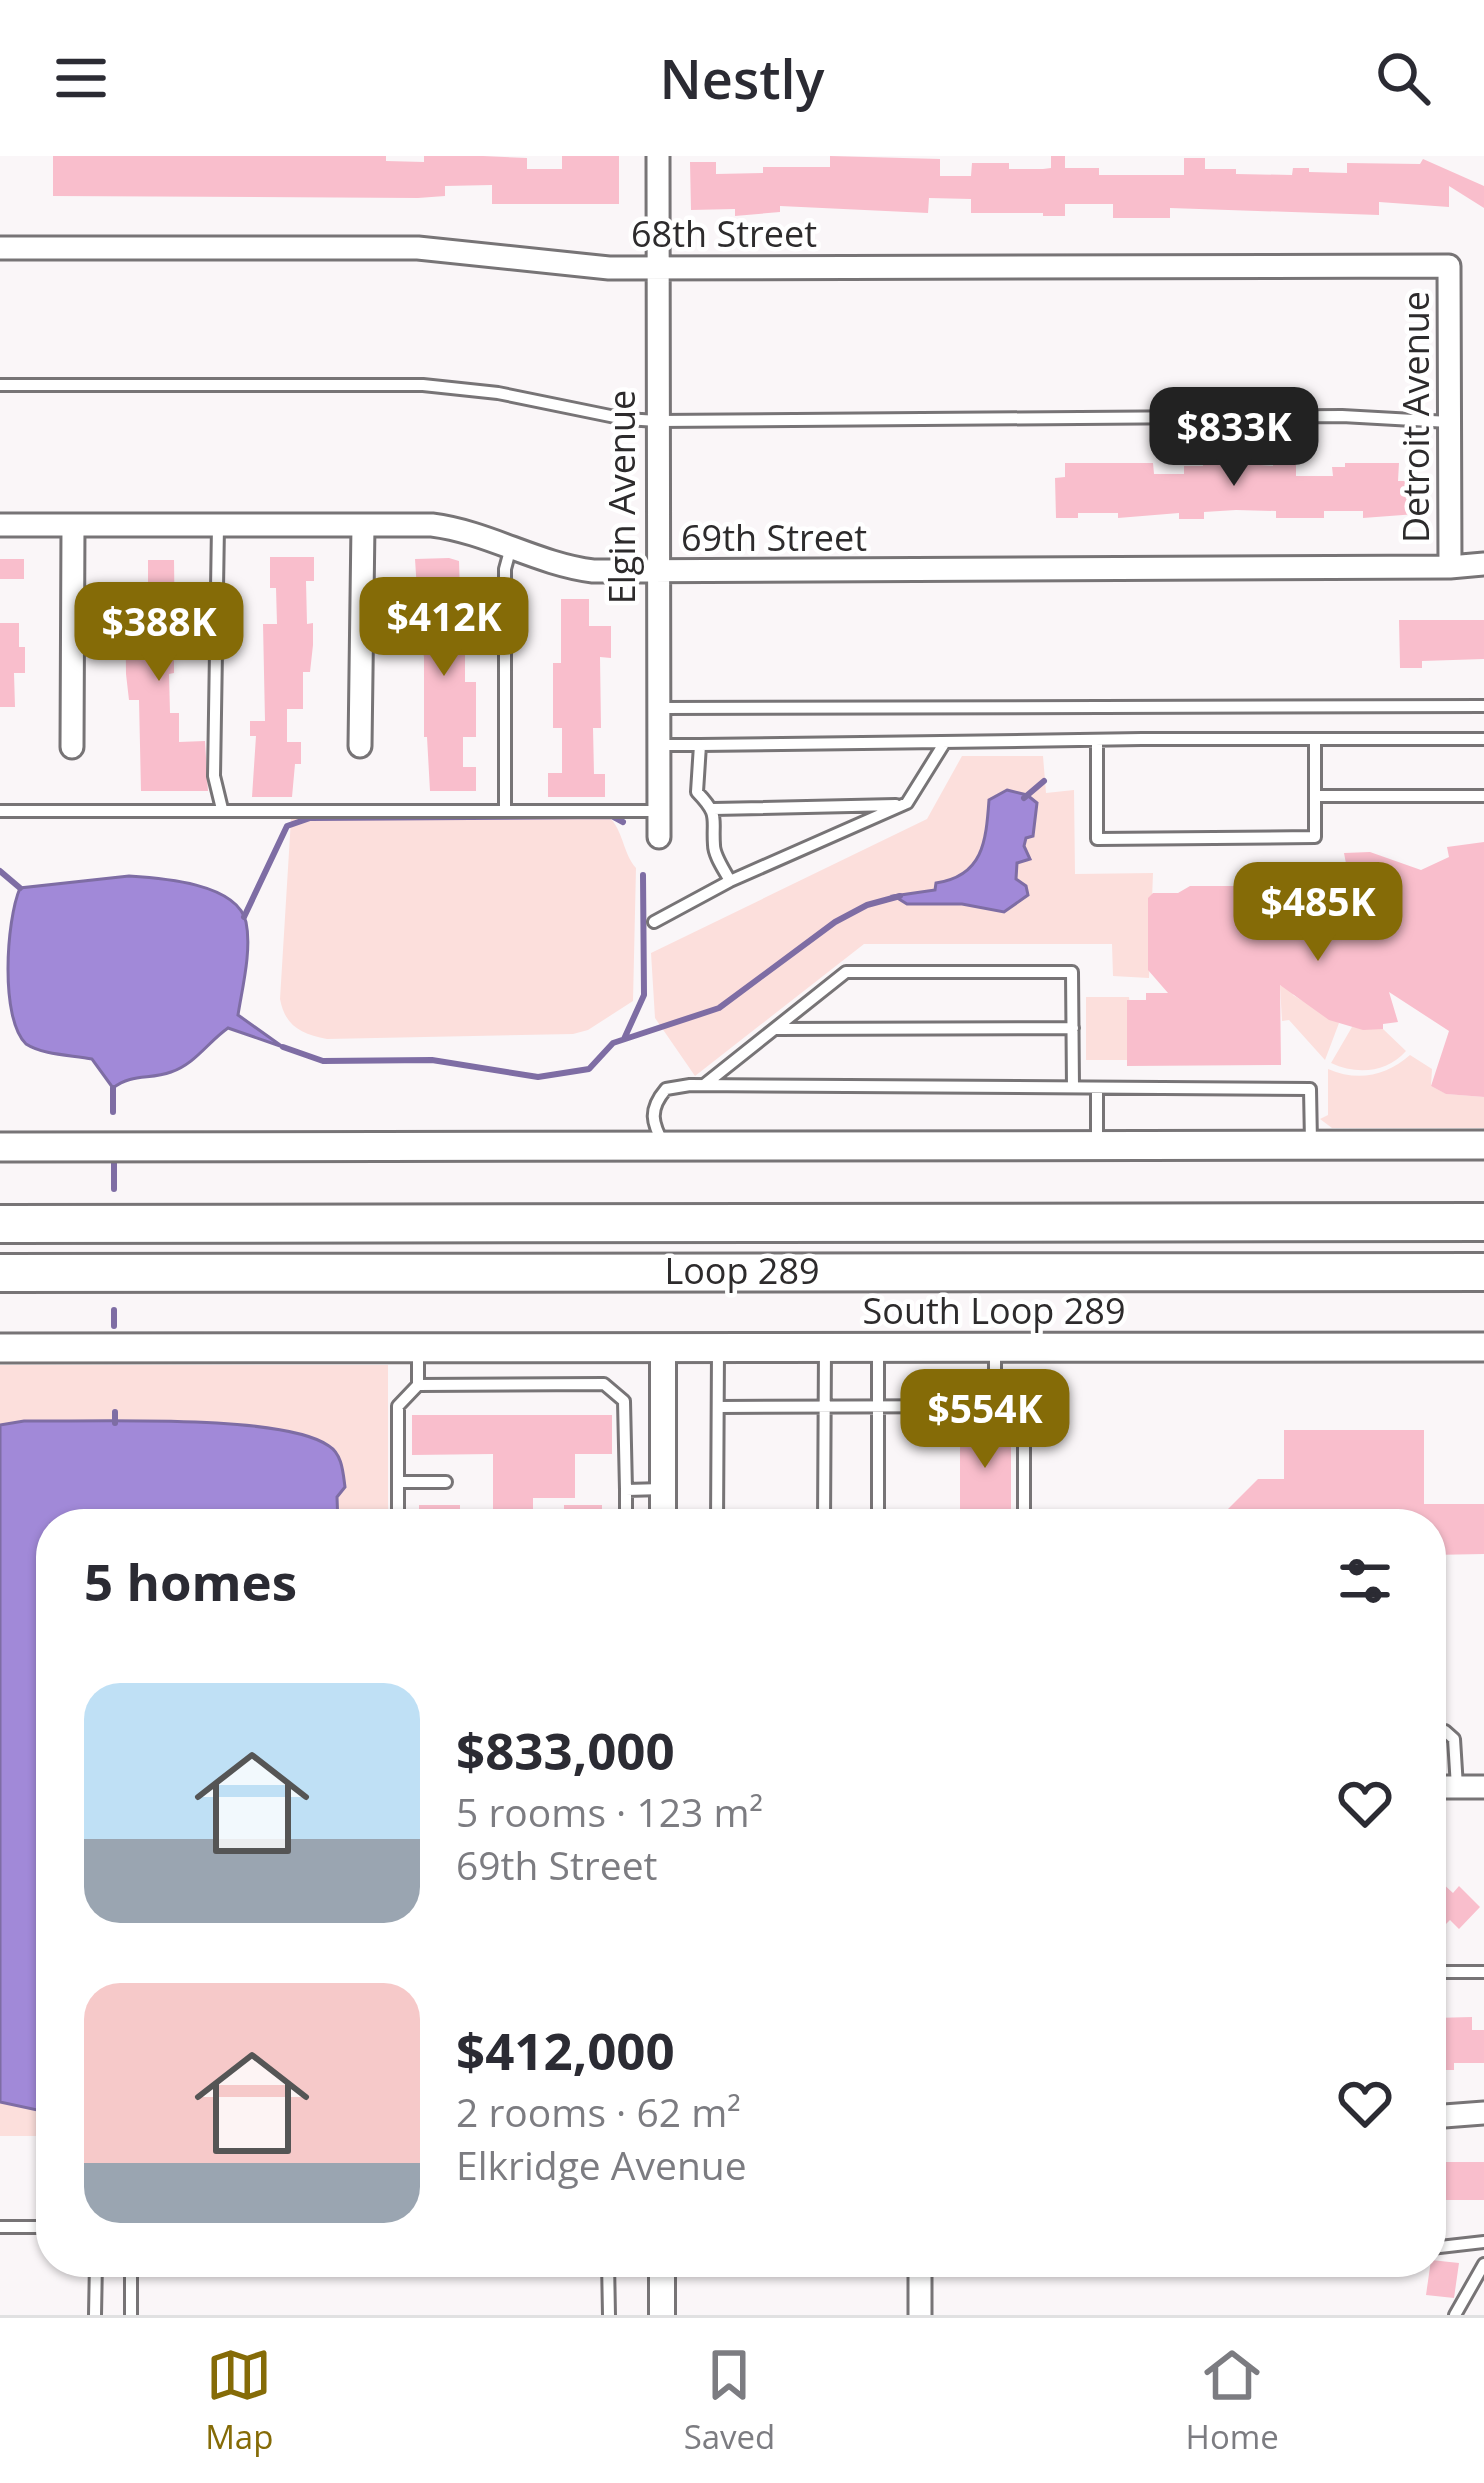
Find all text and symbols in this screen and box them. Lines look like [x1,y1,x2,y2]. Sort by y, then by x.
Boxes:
text: Nestly [659,41,825,115]
icon: menu [48,45,114,111]
icon: search [1370,45,1436,111]
street label: 68th Street [631,209,817,258]
street label: Detroit Avenue [1391,291,1440,543]
pin: $833K [1150,387,1318,489]
street label: Elgin Avenue [597,390,646,604]
text: $833K [1176,399,1292,452]
street label: 69th Street [681,513,867,562]
pin: $412K [360,577,528,679]
pin: $388K [75,582,243,684]
text: $412K [386,589,502,642]
text: $388K [101,594,217,647]
pin: $485K [1234,862,1402,964]
text: $485K [1260,874,1376,927]
street label: Loop 289 [664,1246,820,1295]
street label: South Loop 289 [863,1286,1125,1335]
pin: $554K [901,1369,1069,1471]
text: $554K [927,1381,1043,1434]
text: 5 homes [84,1546,297,1616]
icon: filters [1332,1548,1398,1614]
text: $833,000 [456,1715,675,1785]
icon: home [180,1731,324,1875]
icon: heart [1332,1770,1398,1836]
text: 5 rooms · 123 m² [456,1785,763,1838]
text: 69th Street [456,1838,657,1891]
text: $412,000 [456,2015,675,2085]
icon: home [180,2031,324,2175]
icon: heart [1332,2070,1398,2136]
text: 2 rooms · 62 m² [456,2085,741,2138]
text: Elkridge Avenue [456,2138,747,2191]
tab: Map [205,2342,273,2459]
tab: Saved [684,2342,775,2459]
tab: Home [1186,2342,1279,2459]

